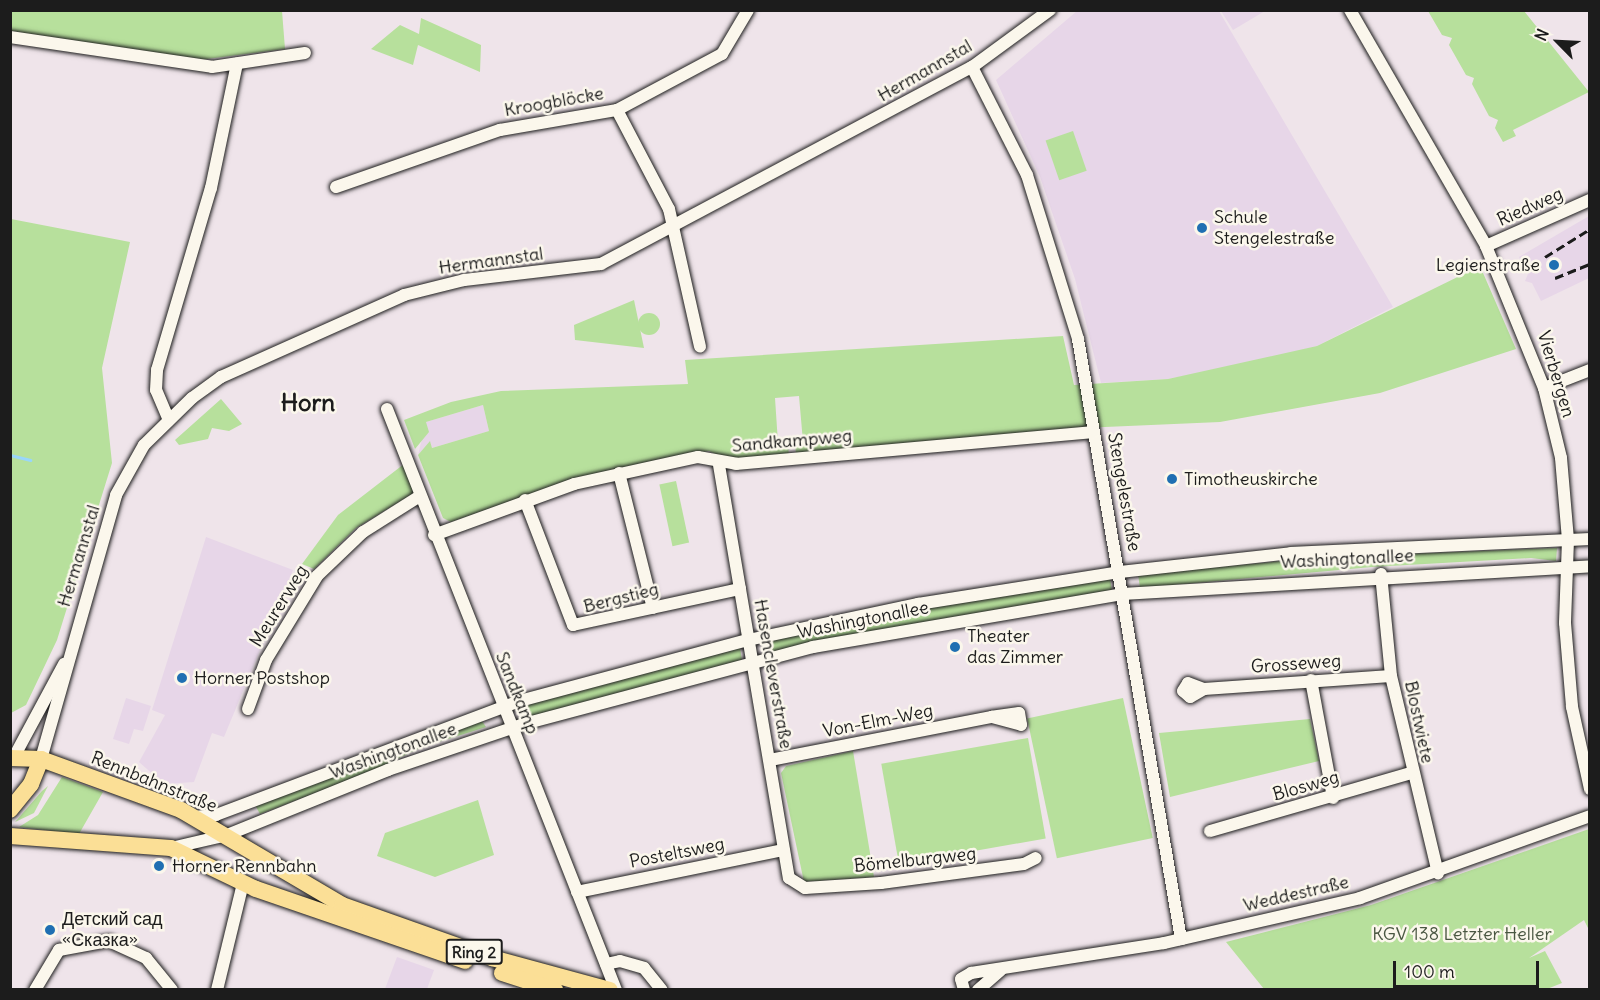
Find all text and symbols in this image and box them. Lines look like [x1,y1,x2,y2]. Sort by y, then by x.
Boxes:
north arrow [1528,12,1588,72]
text: N [1530,26,1553,44]
street label: Hermannstal [874,35,976,107]
street label: Kroogblöcke [503,83,605,121]
street label: Riedweg [1494,183,1566,231]
place label: Schule Stengelestraße [1214,207,1334,250]
marker: Schule Stengelestraße [1195,221,1209,235]
street label: Hermannstal [437,243,545,279]
place label: Legienstraße [1436,254,1540,276]
marker: Legienstraße [1545,256,1563,274]
street label: Vierbergen [1533,328,1579,420]
district label: Horn [281,389,335,417]
street label: Sandkampweg [731,425,853,457]
street label: Stengelestraße [1103,431,1145,553]
place label: Timotheuskirche [1184,468,1318,490]
marker: Timotheuskirche [1165,472,1179,486]
street label: Hermannstal [53,502,105,610]
street label: Washingtonallee [1280,545,1414,573]
street label: Meurerweg [245,561,313,651]
street label: Bergstieg [581,578,661,618]
street label: Washingtonallee [795,597,931,643]
street label: Hasencleverstraße [749,598,797,750]
place label: Theater das Zimmer [967,626,1063,668]
marker: Theater das Zimmer [948,640,962,654]
street label: Sandkamp [491,649,543,737]
street label: Grosseweg [1250,650,1342,678]
place label: Horner Postshop [194,667,330,689]
marker: Horner Postshop [175,671,189,685]
street label: Blostwiete [1400,679,1438,765]
street label: Von-Elm-Weg [821,700,935,742]
street label: Washingtonallee [327,718,459,784]
street label: Rennbahnstraße [88,747,220,817]
street label: Blosweg [1270,766,1342,806]
street label: Posteltsweg [628,833,726,873]
street label: Bömelburgweg [853,843,977,877]
place label: Horner Rennbahn [172,855,317,877]
marker: Horner Rennbahn [150,857,168,875]
street label: Weddestraße [1241,871,1351,917]
place label: Детский сад «Сказка» [62,909,162,952]
marker: Детский сад «Сказка» [43,923,57,937]
park label: KGV 138 Letzter Heller [1372,923,1552,945]
road number: Ring 2 [446,939,502,965]
scale bar [1396,949,1542,987]
text: 100 m [1404,960,1455,983]

